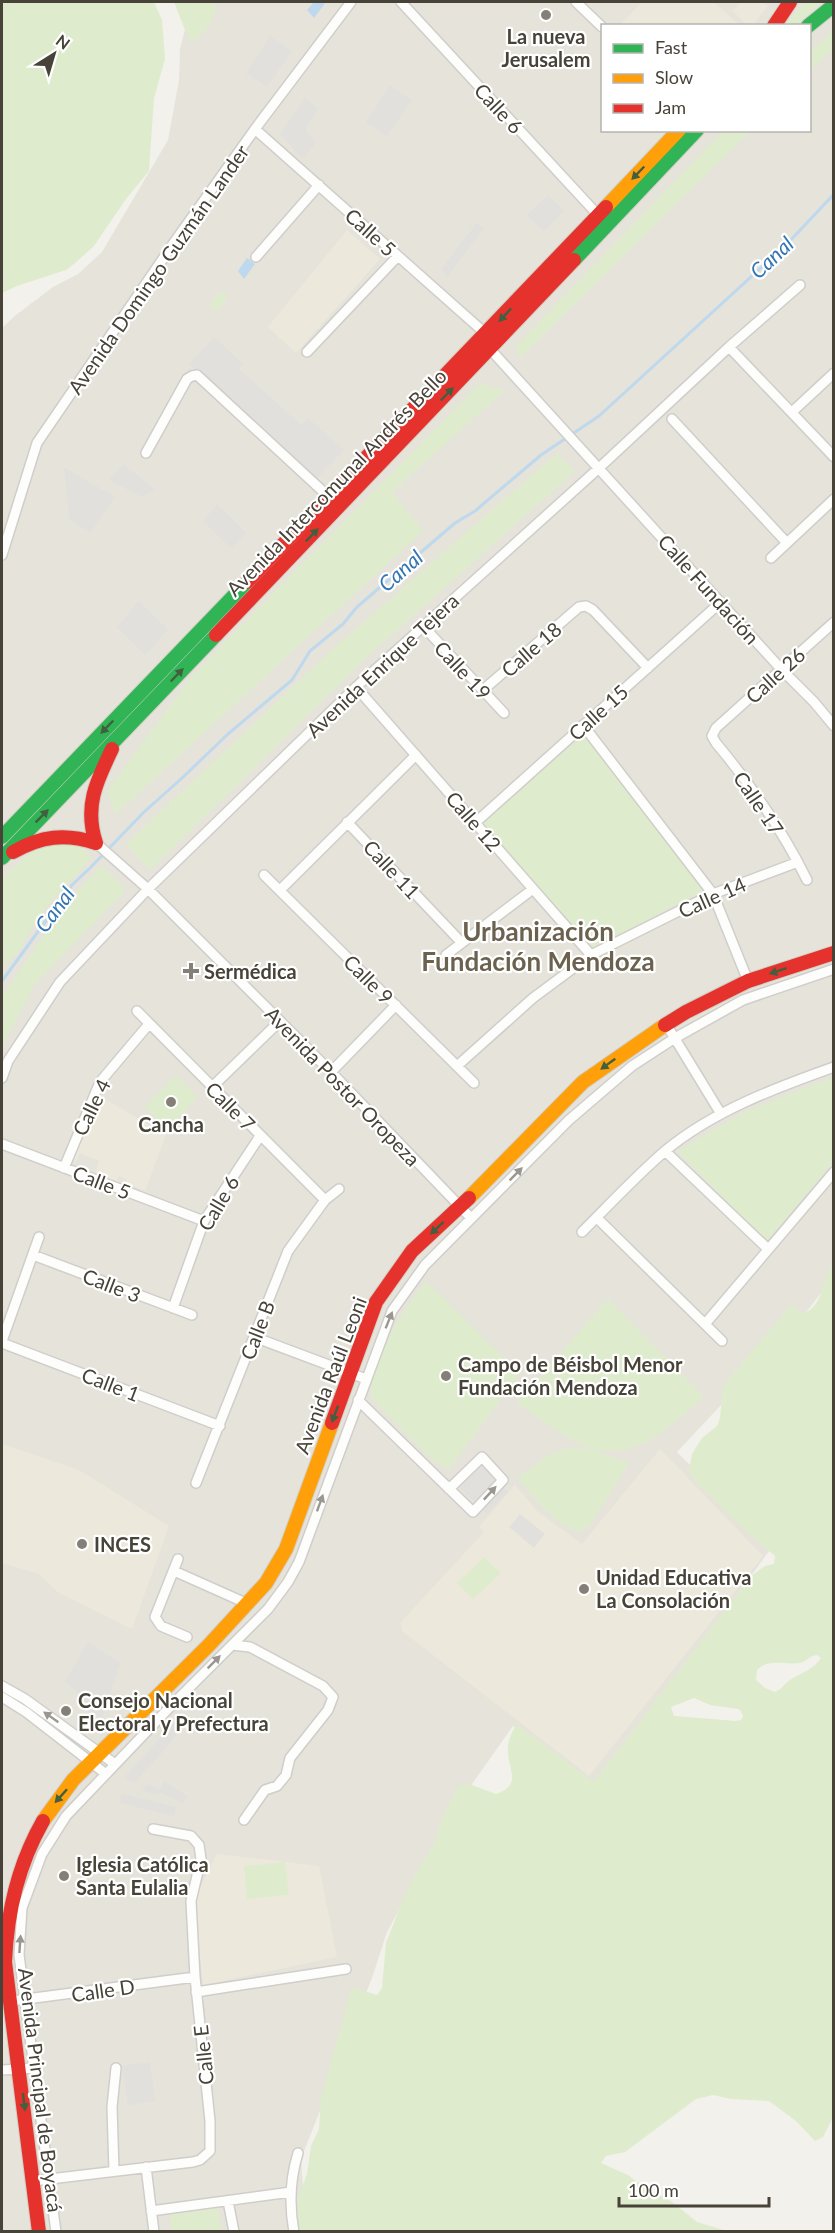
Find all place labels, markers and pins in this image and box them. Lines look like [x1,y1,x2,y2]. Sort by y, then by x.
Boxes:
marker: La nueva Jerusalem [539,8,553,22]
place label: La nueva Jerusalem [501,24,591,71]
place label: Sermédica [204,959,297,983]
marker: Sermédica [182,962,200,980]
marker: Cancha [164,1095,178,1109]
place label: Cancha [138,1112,204,1136]
place label: Campo de Béisbol Menor Fundación Mendoza [458,1352,683,1399]
marker: Campo de Béisbol Menor Fundación Mendoza [439,1369,453,1383]
place label: INCES [94,1532,151,1556]
marker: INCES [75,1537,89,1551]
place label: Unidad Educativa La Consolación [596,1565,751,1612]
marker: Unidad Educativa La Consolación [577,1582,591,1596]
place label: Consejo Nacional Electoral y Prefectura [78,1688,269,1735]
marker: Consejo Nacional Electoral y Prefectura [59,1704,73,1718]
place label: Iglesia Católica Santa Eulalia [76,1852,209,1899]
marker: Iglesia Católica Santa Eulalia [57,1869,71,1883]

